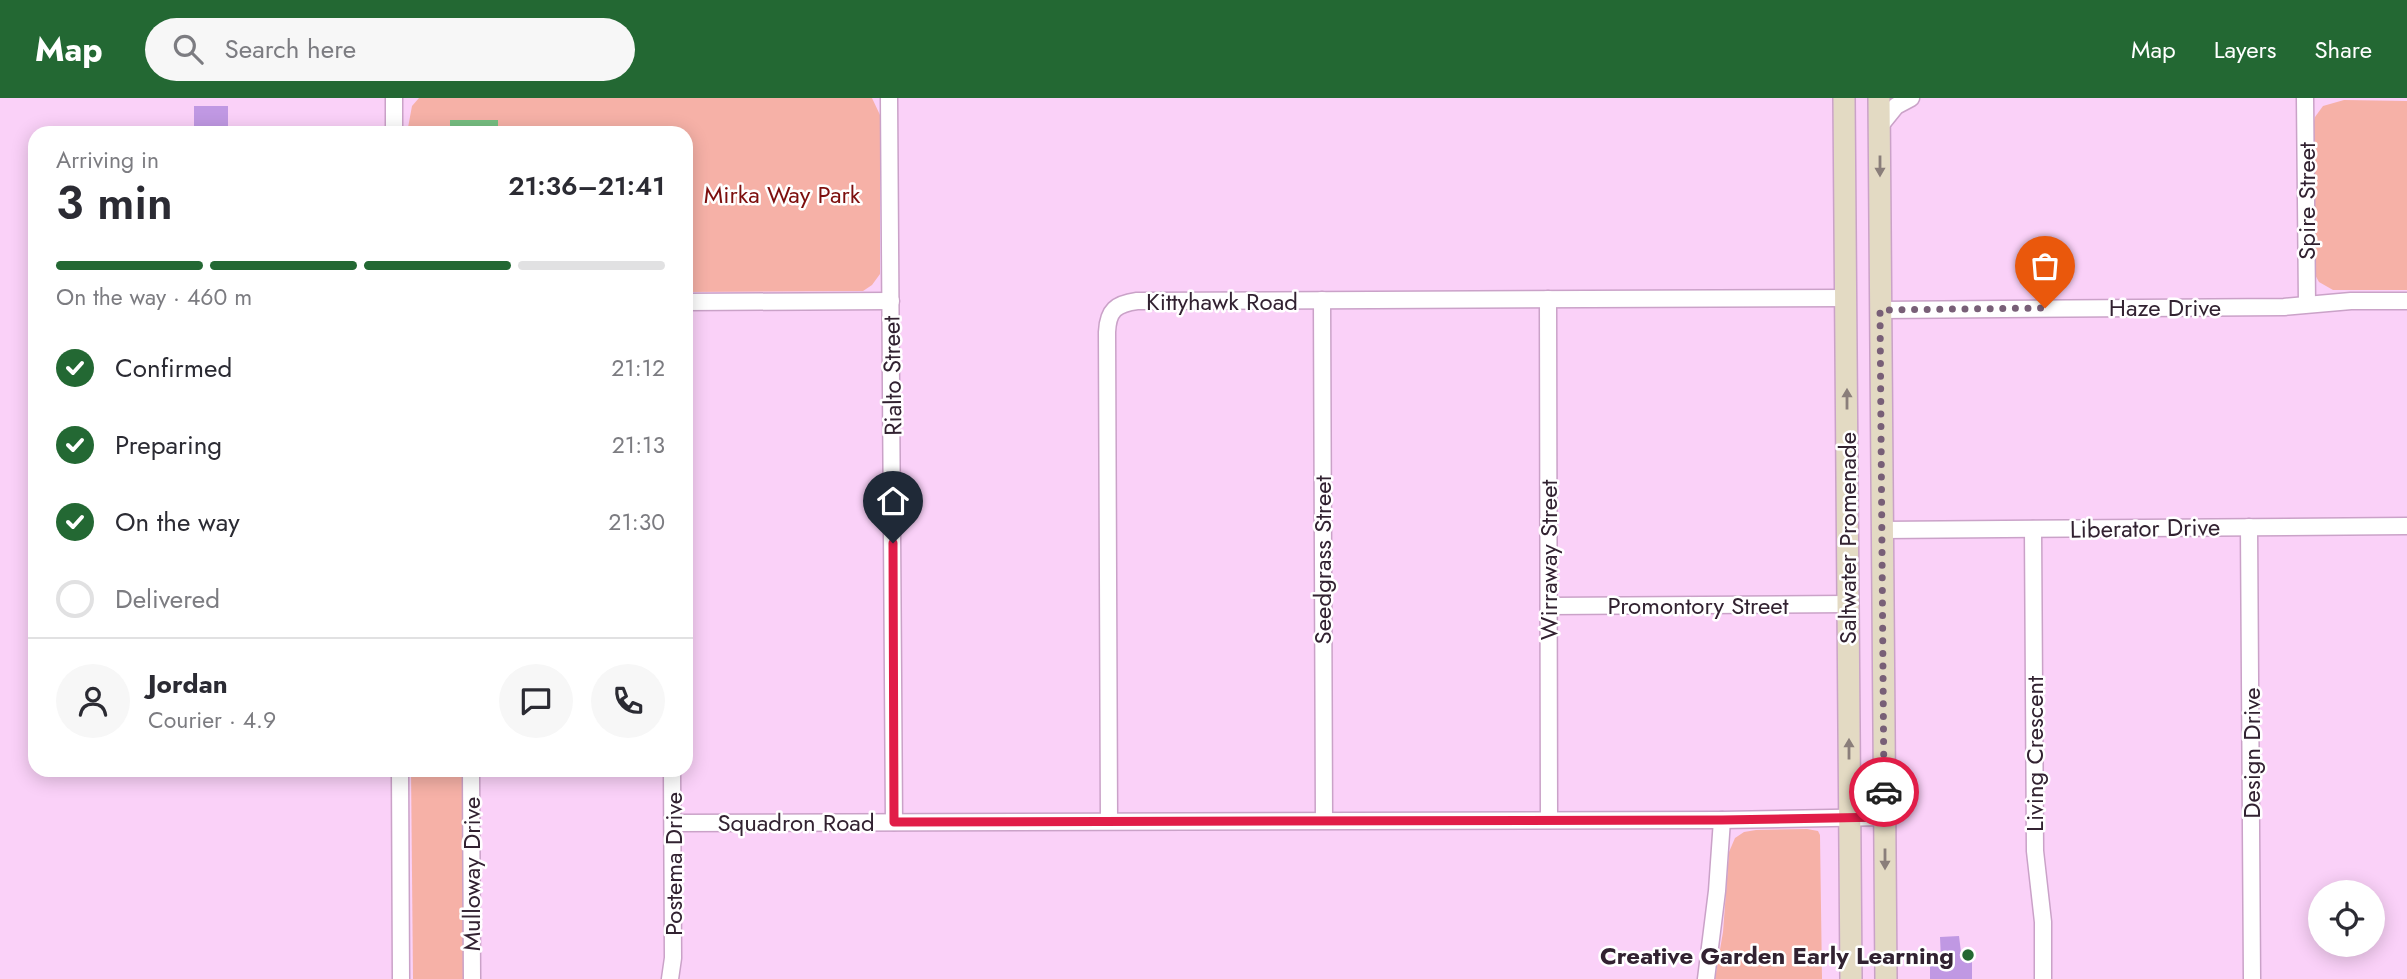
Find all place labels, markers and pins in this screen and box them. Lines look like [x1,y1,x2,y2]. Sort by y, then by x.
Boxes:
pin [2015,236,2075,308]
pin [863,471,923,543]
place label: Creative Garden Early Learning [1600,938,1954,973]
marker: Creative Garden Early Learning [1960,947,1976,963]

